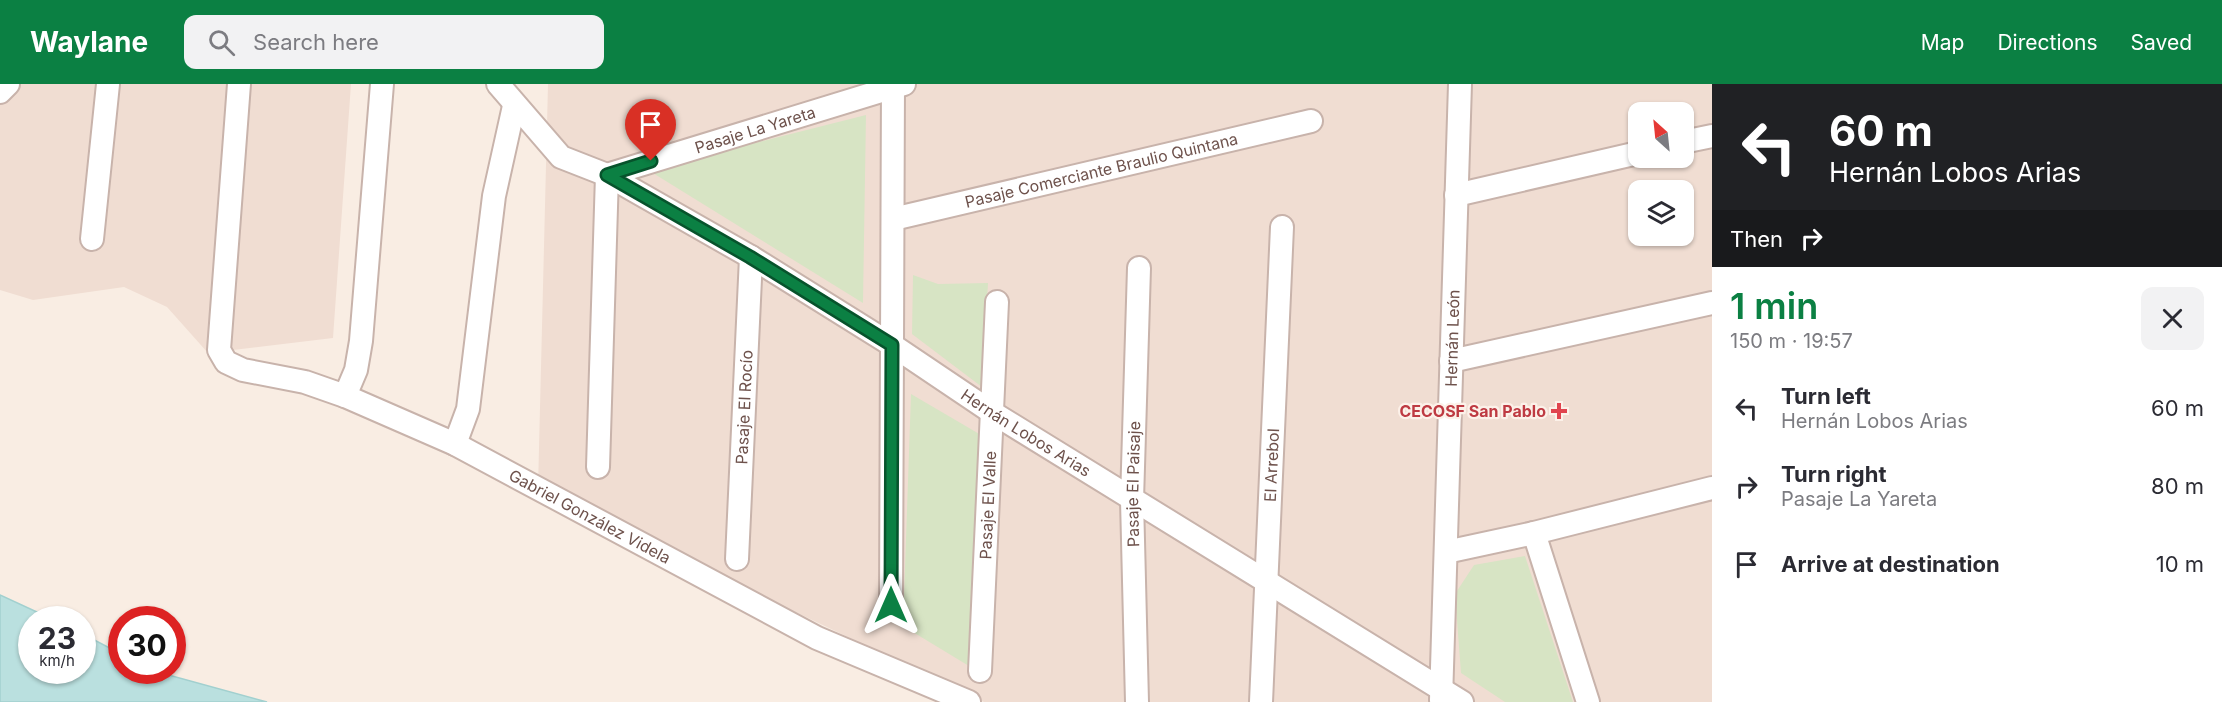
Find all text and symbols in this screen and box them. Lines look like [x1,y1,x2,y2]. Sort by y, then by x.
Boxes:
search box [184,15,604,69]
text: Waylane [30,25,148,59]
icon: search [205,26,238,59]
text: Search here [253,29,379,55]
text: Map [1921,30,1964,55]
text: Directions [1997,30,2098,55]
text: Saved [2131,30,2192,55]
pin [625,99,676,161]
street label: Pasaje La Yareta [692,102,818,158]
north arrow [1628,102,1694,168]
map controls [1628,102,1694,246]
text: 60 m [1829,105,1933,156]
icon: arrive [634,108,667,141]
icon: left [1730,108,1808,186]
street label: Pasaje Comerciante Braulio Quintana [963,128,1240,212]
text: Hernán Lobos Arias [1829,156,2081,189]
button: layers [1628,180,1694,246]
icon: right [1795,222,1828,255]
text: Then [1730,226,1783,252]
text: 1 min [1730,284,1818,328]
button: close [2141,287,2204,350]
street label: Hernán León [1441,289,1464,387]
text: 150 m · 19:57 [1730,329,1853,353]
street label: Pasaje El Rocío [731,349,757,465]
text: Turn left [1781,383,1871,409]
street label: Hernán Lobos Arias [957,384,1095,481]
icon: left [1730,392,1763,425]
text: 60 m [2151,395,2204,421]
place label: CECOSF San Pablo [1399,401,1546,421]
marker: CECOSF San Pablo [1550,402,1568,420]
text: Hernán Lobos Arias [1781,409,1968,433]
street label: Pasaje El Paisaje [1122,421,1144,547]
street label: El Arrebol [1260,428,1283,502]
street label: Pasaje El Valle [975,450,1000,560]
text: Turn right [1781,461,1887,487]
street label: Gabriel González Videla [506,465,674,568]
icon: right [1730,470,1763,503]
text: 80 m [2151,473,2204,499]
text: Pasaje La Yareta [1781,487,1937,511]
icon: arrive [1730,548,1763,581]
text: Arrive at destination [1781,551,2000,577]
text: 10 m [2156,551,2204,577]
position arrow [859,573,923,637]
speed limit sign: 30 [108,606,186,684]
text: 23 [38,620,76,656]
text: km/h [39,651,75,670]

